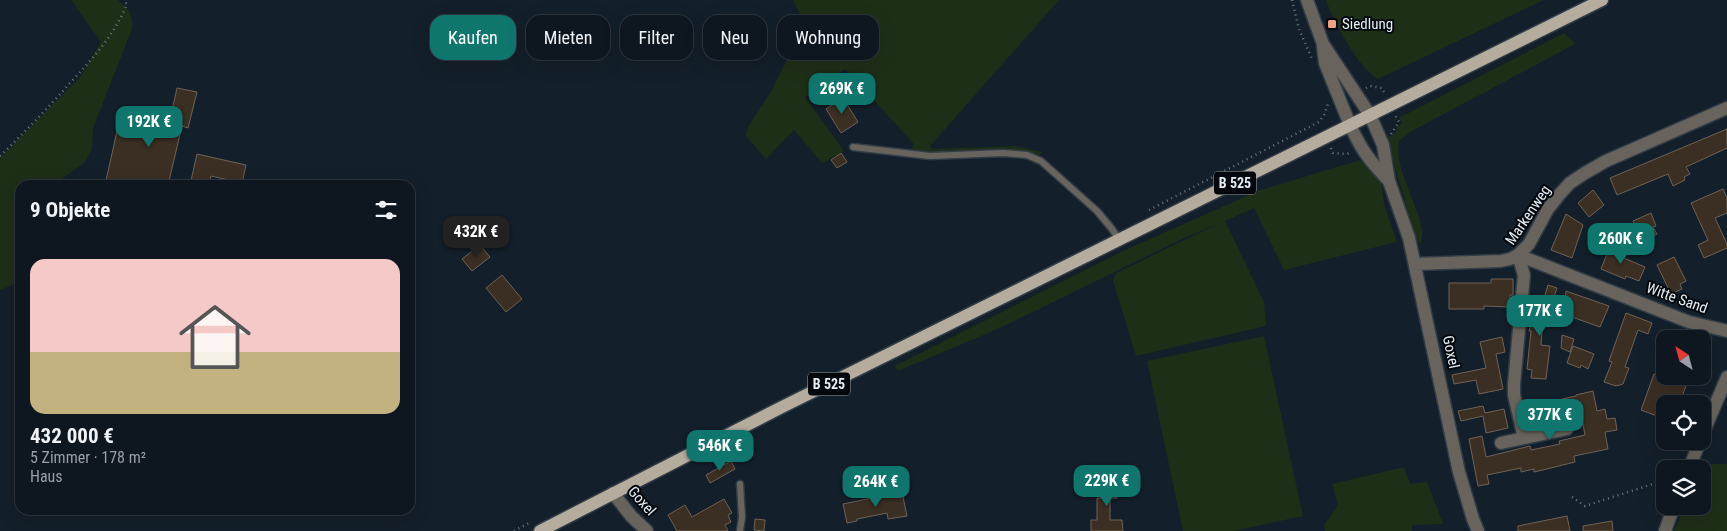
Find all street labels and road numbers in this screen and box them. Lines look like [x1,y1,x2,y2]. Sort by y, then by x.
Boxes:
road number: B 525 [1214,172,1256,194]
street label: Markenweg [1501,182,1555,248]
street label: Witte Sand [1644,279,1710,317]
street label: Goxel [1439,334,1463,370]
road number: B 525 [808,372,850,396]
street label: Goxel [624,483,660,519]

